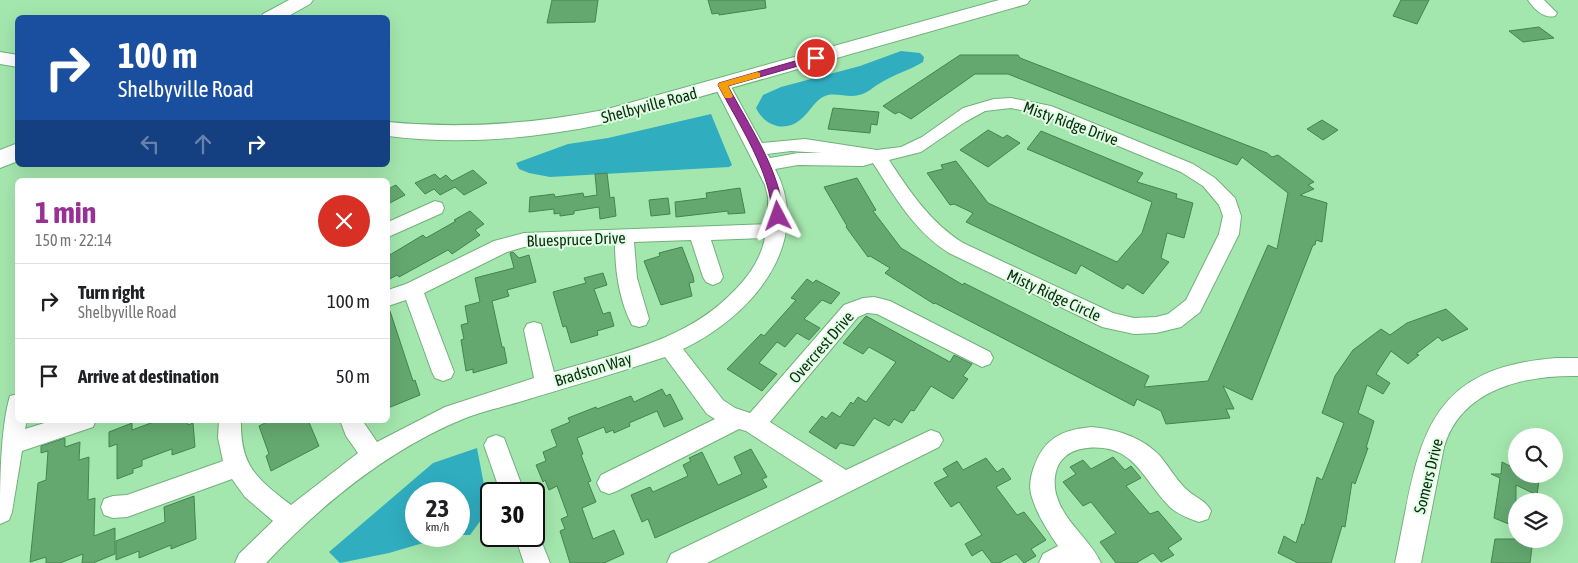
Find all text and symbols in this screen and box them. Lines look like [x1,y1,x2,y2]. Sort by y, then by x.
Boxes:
icon: right [35,35,100,100]
text: 100 m [118,35,197,75]
pin [795,37,837,79]
icon: arrive [802,44,830,72]
text: Shelbyville Road [118,76,254,102]
street label: Shelbyville Road [599,84,699,127]
street label: Misty Ridge Drive [1021,97,1121,149]
icon: left [136,130,164,158]
icon: ahead [189,130,217,158]
icon: right [242,130,270,158]
position arrow [751,189,803,241]
text: 1 min [35,195,96,229]
button: close [318,195,370,247]
street label: Bluespruce Drive [526,228,626,251]
text: 150 m · 22:14 [35,231,112,249]
street label: Misty Ridge Circle [1004,265,1104,326]
text: Turn right [78,281,145,303]
icon: right [35,287,63,315]
text: 100 m [327,290,370,312]
text: Shelbyville Road [78,303,177,321]
street label: Overcrest Drive [785,307,857,387]
street label: Bradston Way [552,349,634,390]
icon: arrive [35,362,63,390]
text: Arrive at destination [78,365,219,387]
text: 50 m [336,365,370,387]
map controls [1508,428,1563,548]
button: search [1508,428,1563,483]
street label: Somers Drive [1410,437,1446,515]
speed limit sign: 30 [480,482,545,547]
button: layers [1508,493,1563,548]
text: 23 [426,494,449,522]
text: km/h [426,520,449,534]

